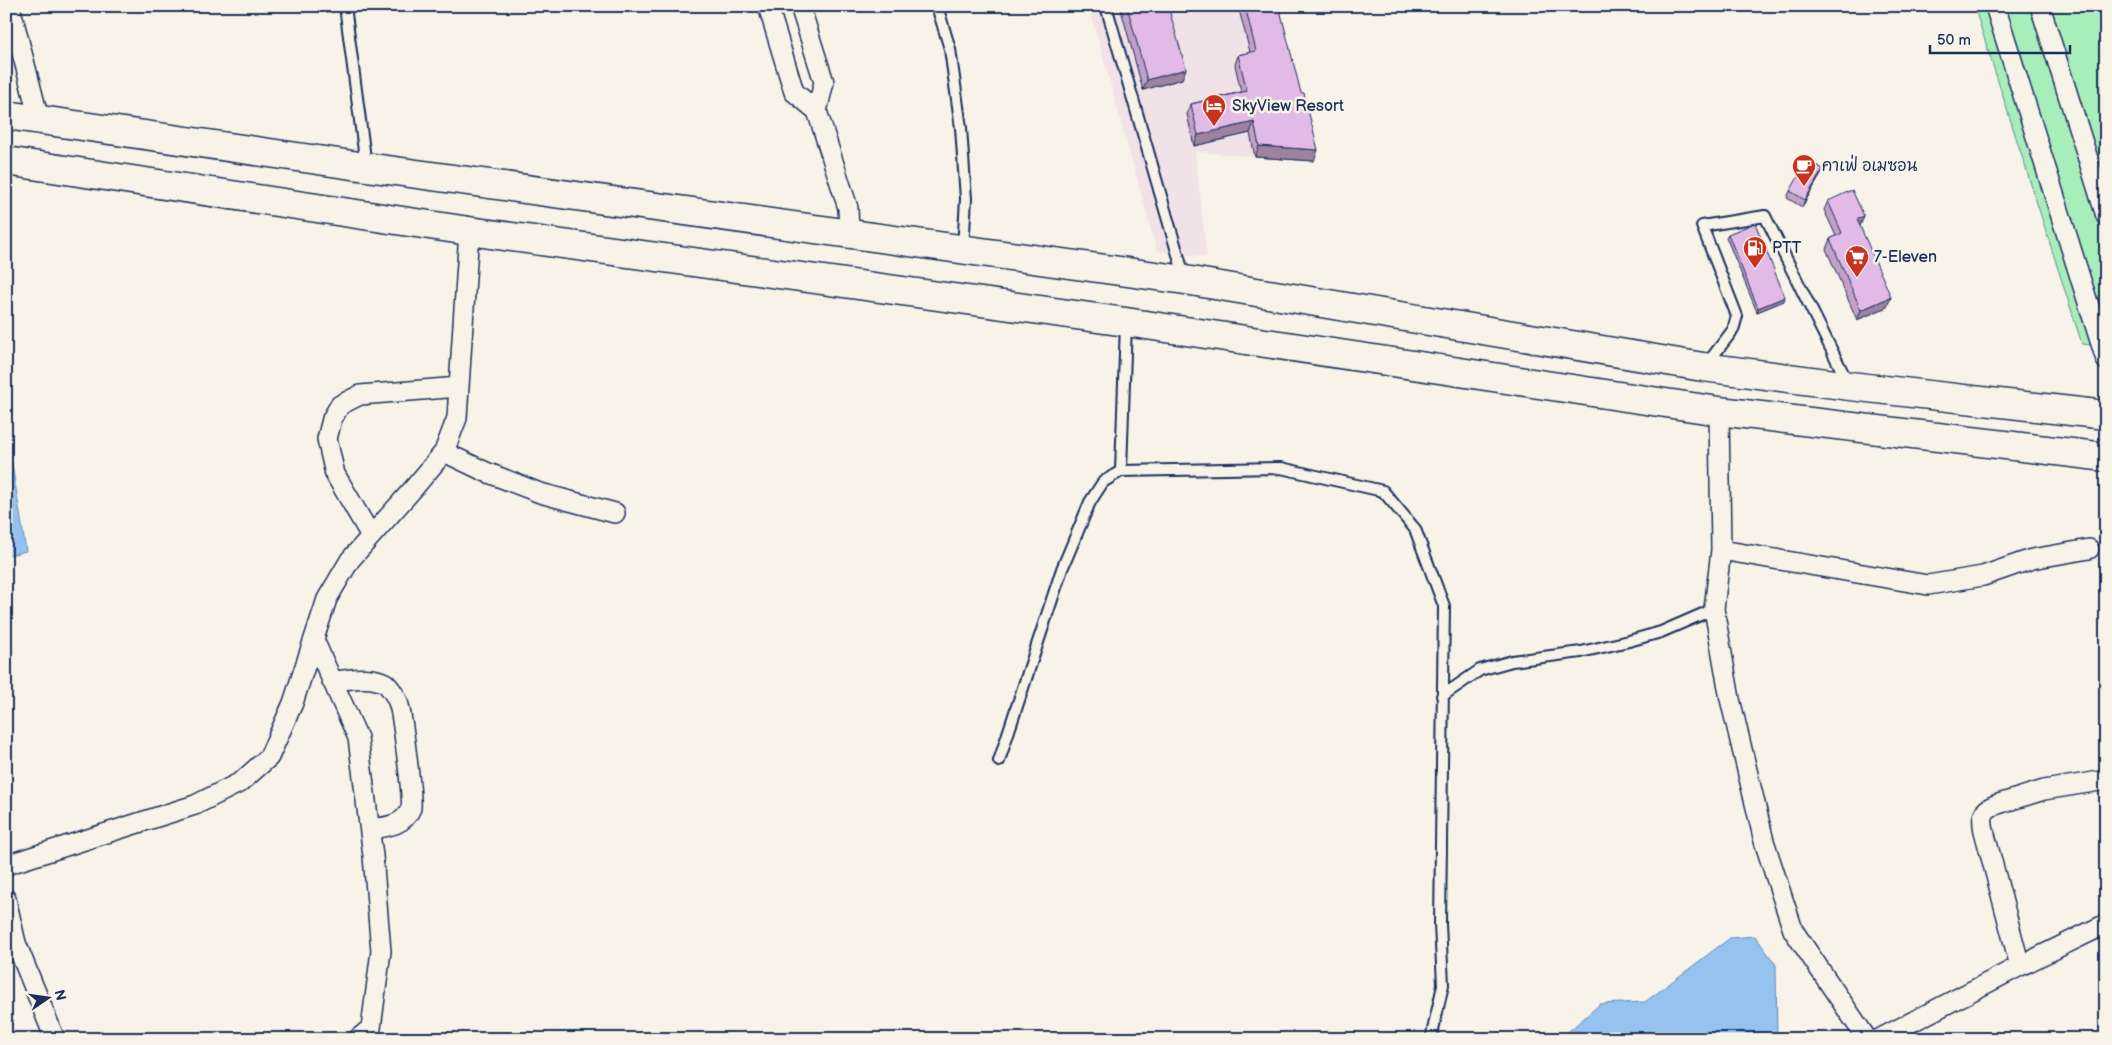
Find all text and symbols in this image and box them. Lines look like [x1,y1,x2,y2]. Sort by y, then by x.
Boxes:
scale bar [1930,22,2070,54]
text: 50 m [1937,31,1971,50]
hotel icon: SkyView Resort [1201,93,1227,127]
place label: SkyView Resort [1232,97,1344,116]
cafe icon: คาเฟ่ อเมซอน [1791,153,1817,187]
place label: คาเฟ่ อเมซอน [1822,154,1918,176]
fuel station icon: PTT [1742,235,1768,269]
place label: PTT [1772,239,1802,258]
supermarket icon: 7-Eleven [1844,244,1870,278]
place label: 7-Eleven [1874,248,1937,267]
north arrow [22,972,72,1022]
text: N [51,988,70,1002]

